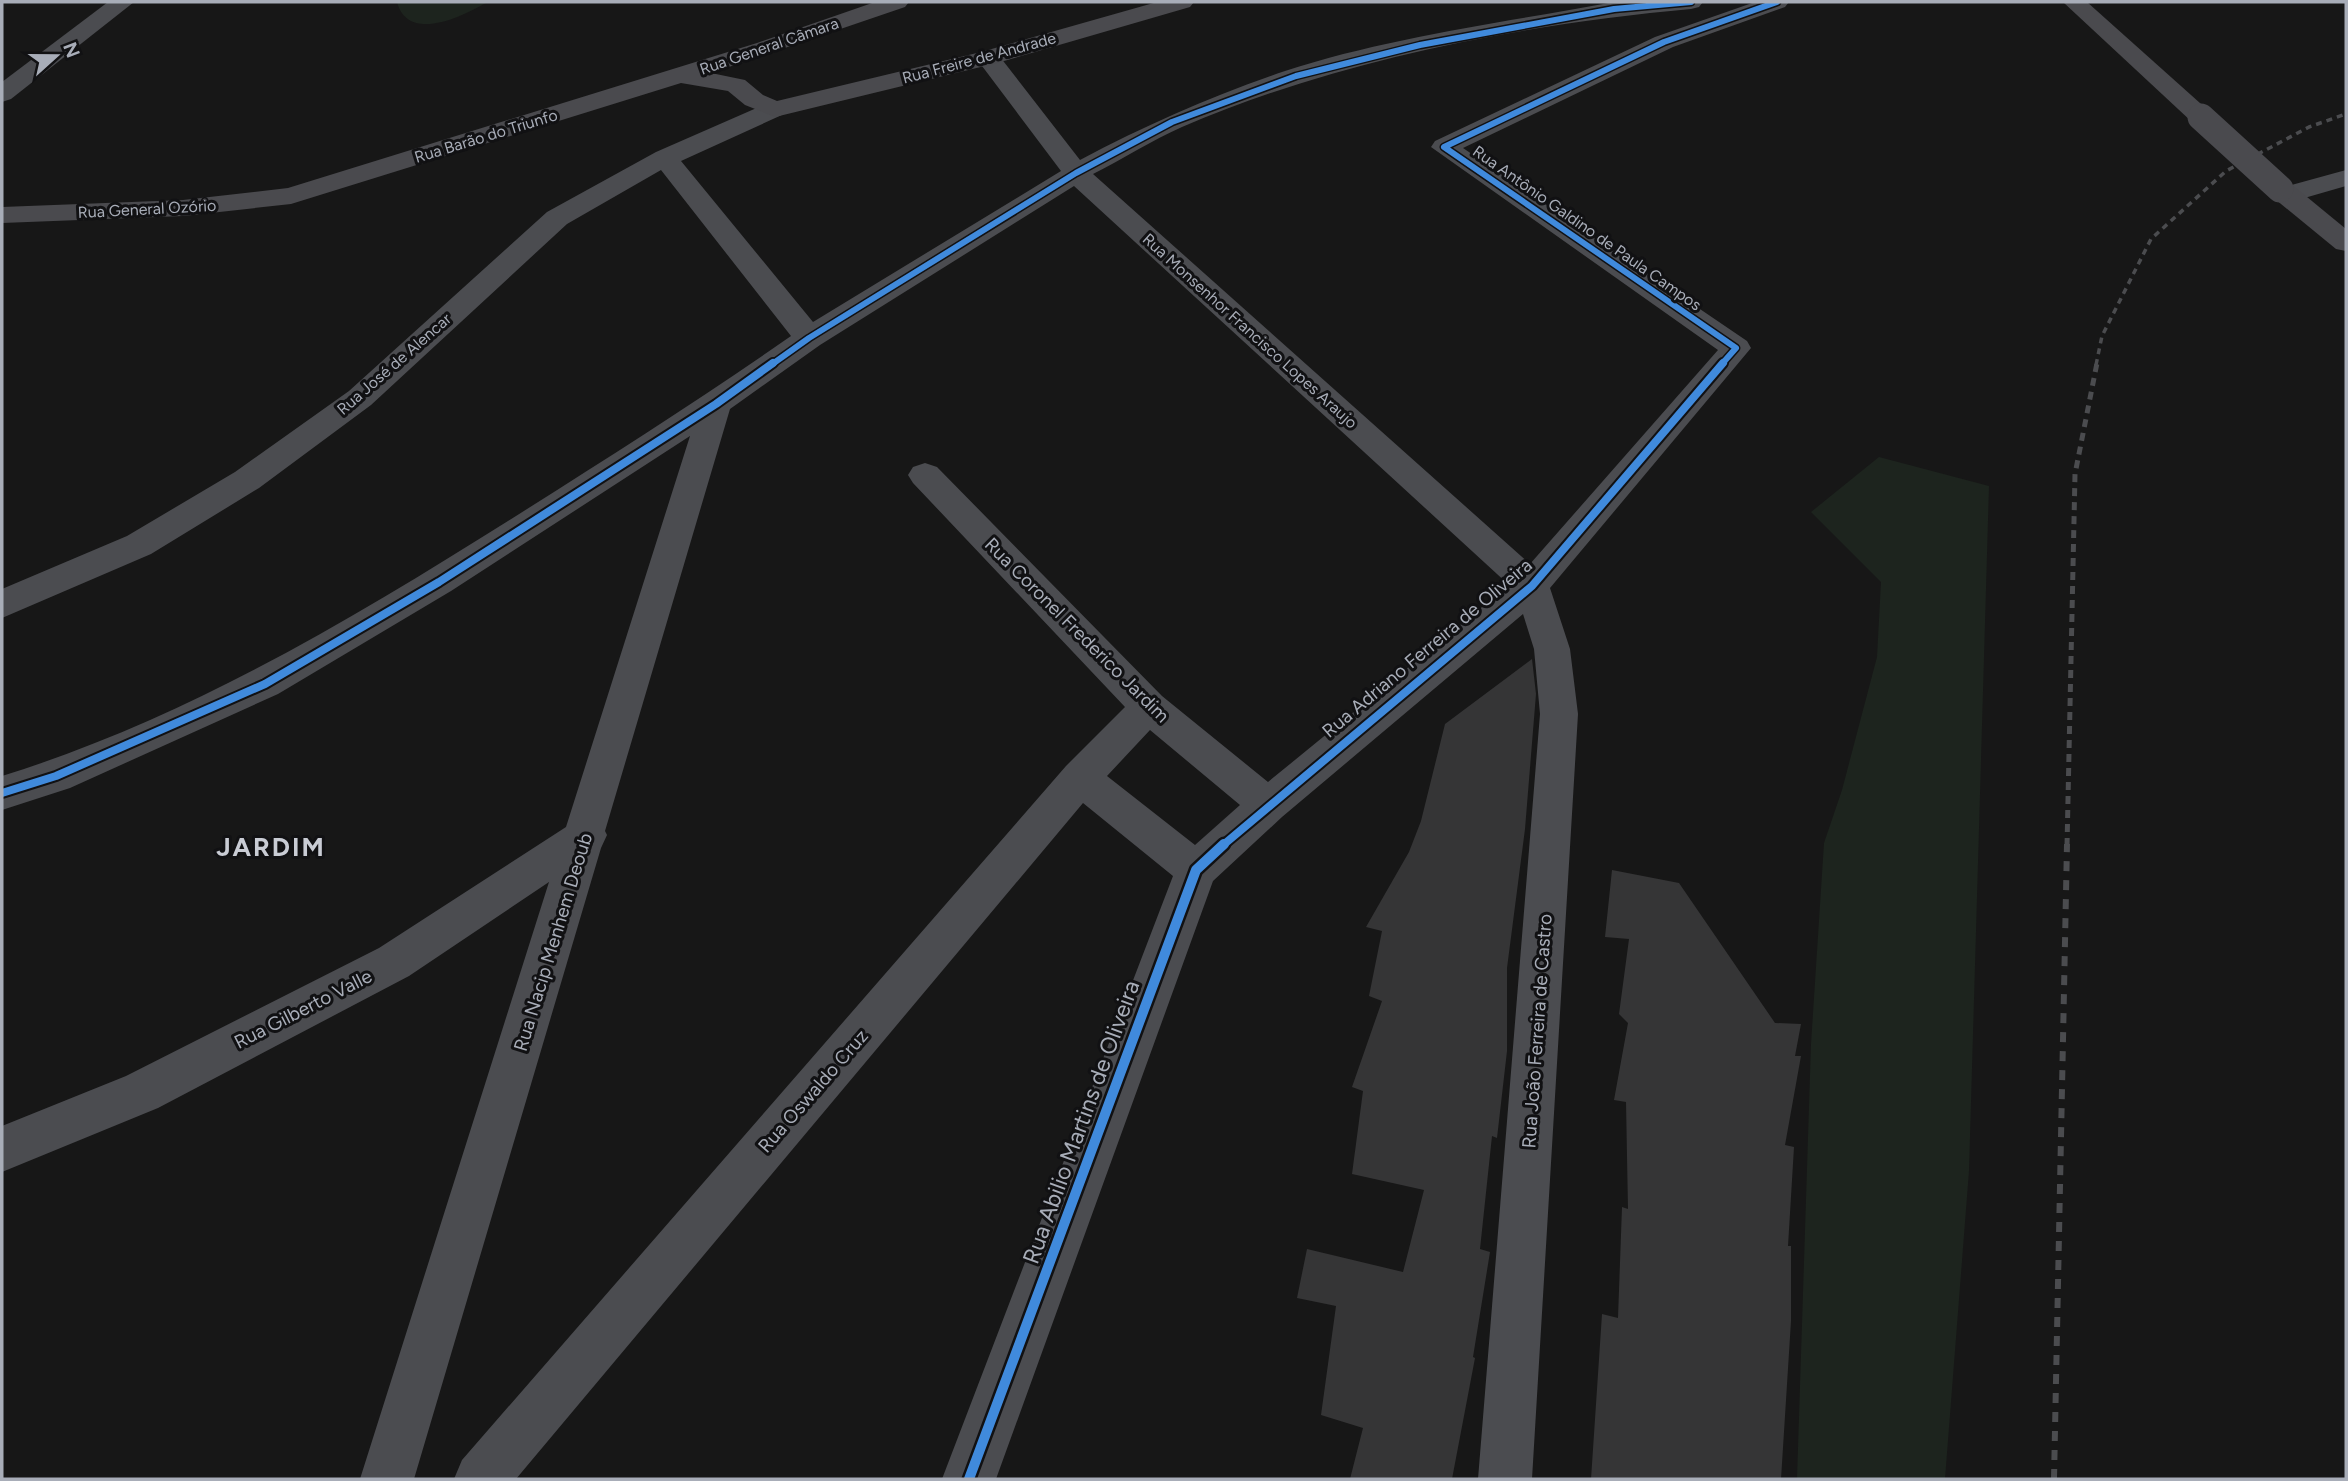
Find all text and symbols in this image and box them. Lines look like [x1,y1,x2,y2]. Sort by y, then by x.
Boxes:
street label: Rua General Câmara [697,13,841,79]
north arrow [21,21,91,91]
street label: Rua Freire de Andrade [900,28,1058,88]
text: N [58,39,85,61]
street label: Rua Barão do Triunfo [412,105,560,167]
street label: Rua Antônio Galdino de Paula Campos [1469,142,1705,314]
street label: Rua General Ozório [77,196,217,222]
street label: Rua Monsenhor Francisco Lopes Araujo [1139,229,1361,433]
street label: Rua José de Alencar [333,309,455,419]
street label: Rua Coronel Frederico Jardim [980,533,1174,727]
street label: Rua Adriano Ferreira de Oliveira [1317,553,1537,743]
street label: Rua Nacip Menhem Deoub [509,830,597,1054]
district label: JARDIM [216,831,326,863]
street label: Rua João Ferreira de Castro [1517,913,1557,1149]
street label: Rua Gilberto Valle [230,964,376,1054]
street label: Rua Abilio Martins de Oliveira [1017,976,1145,1268]
street label: Rua Oswaldo Cruz [753,1025,873,1157]

